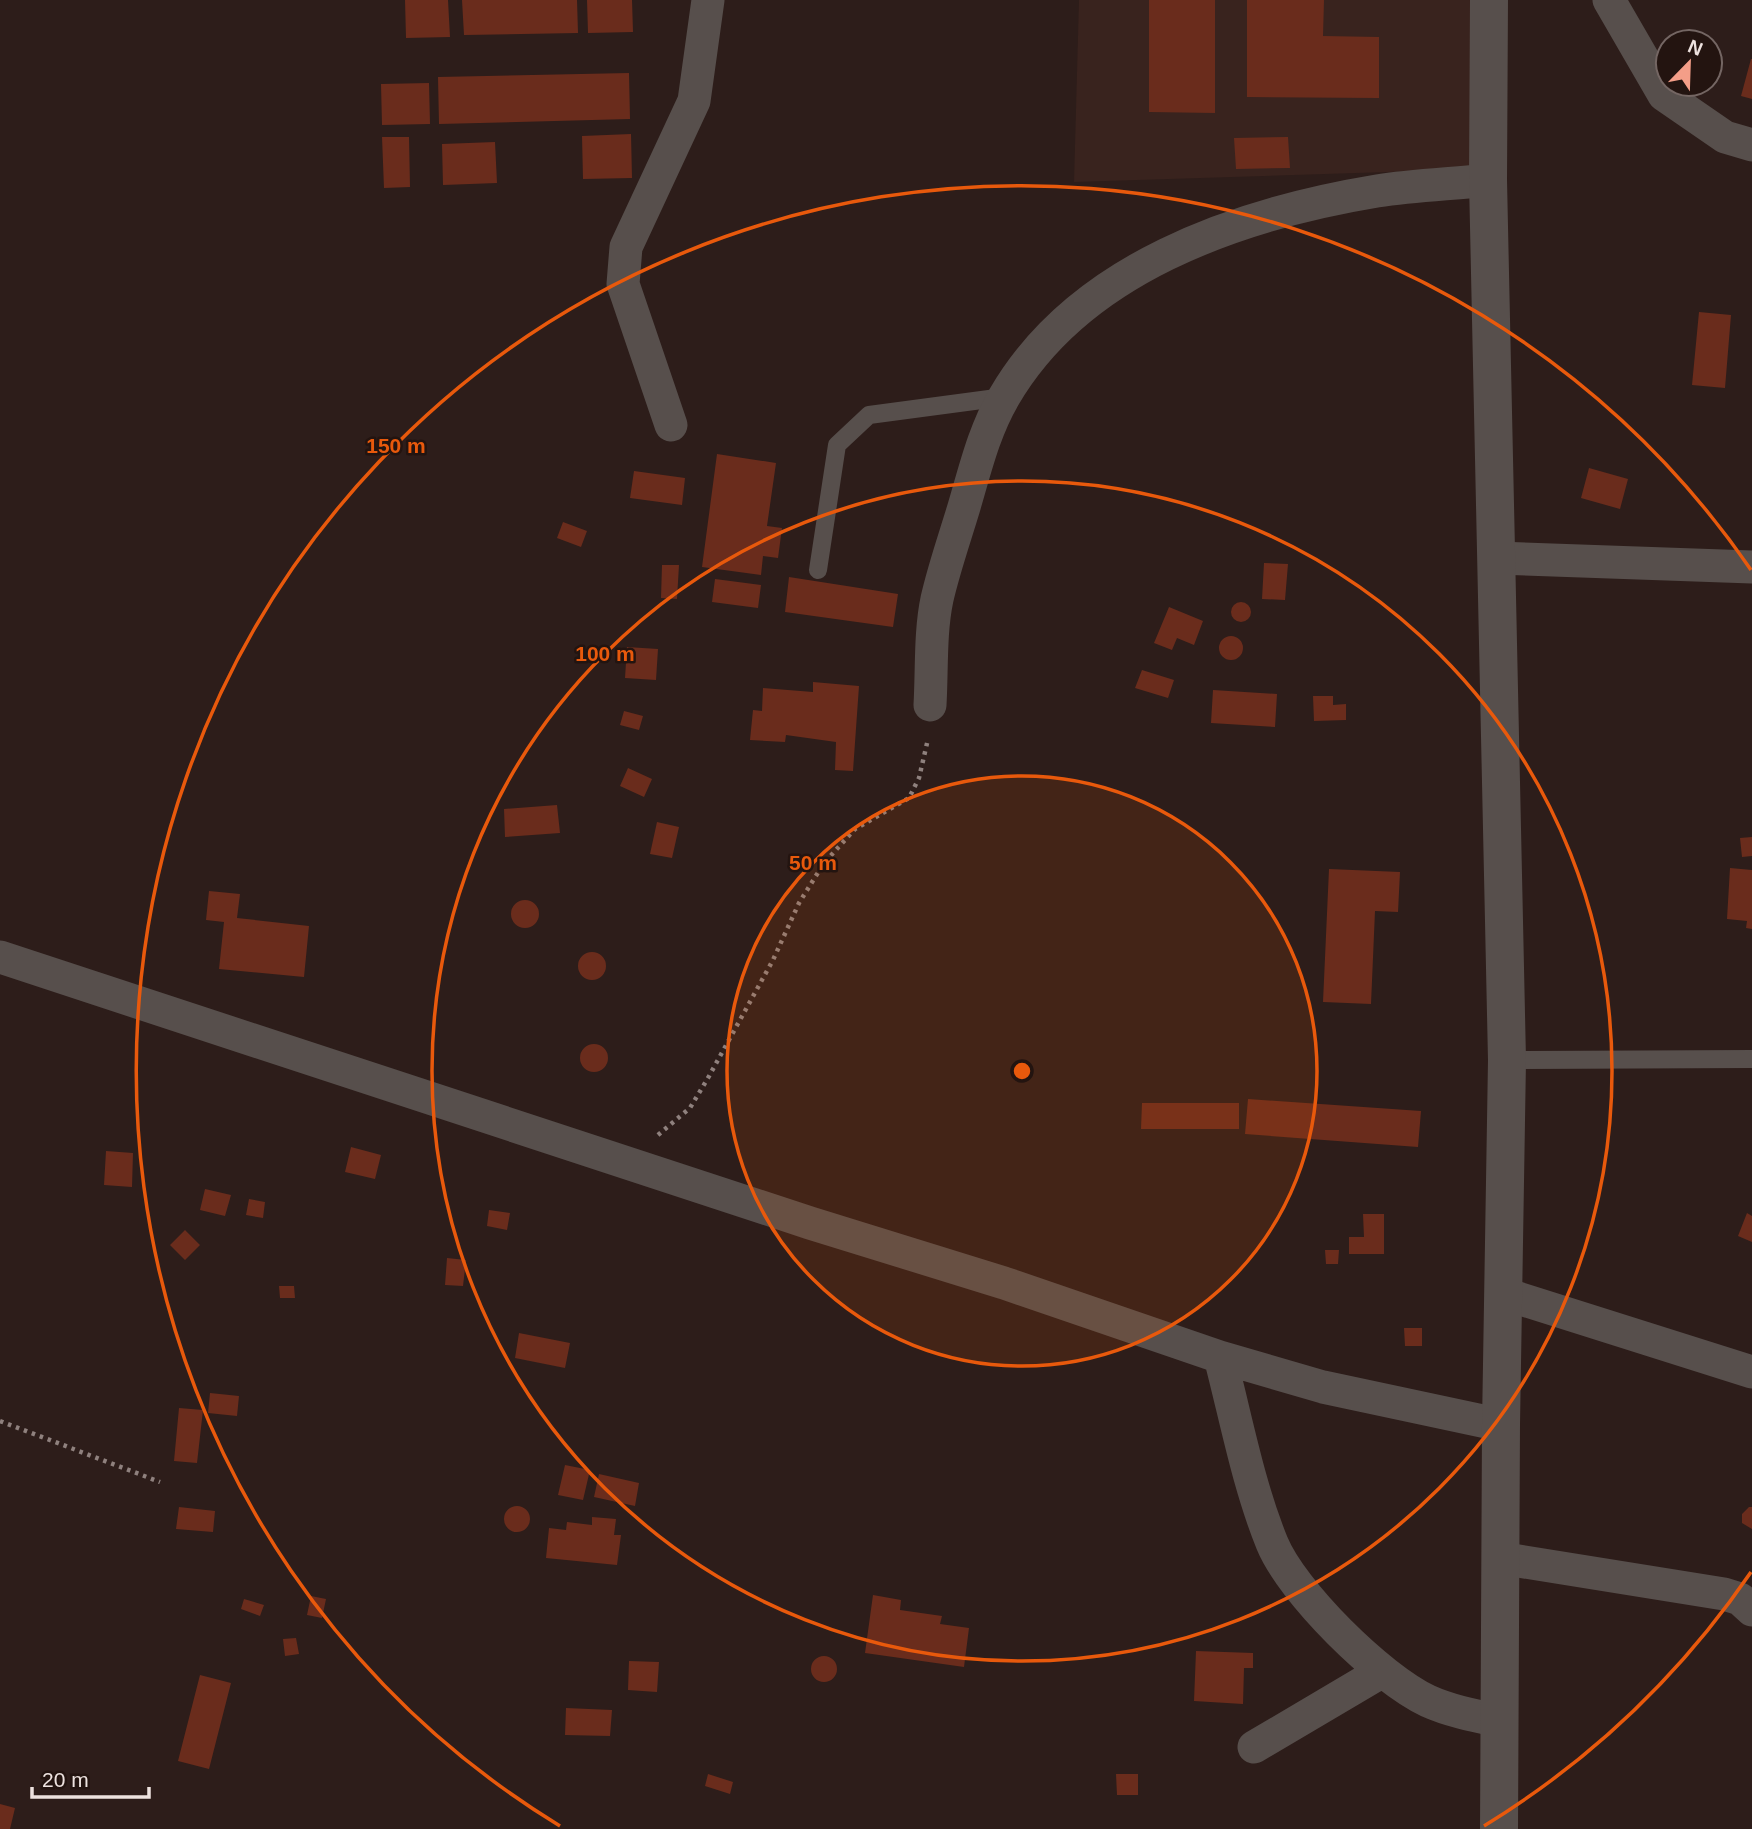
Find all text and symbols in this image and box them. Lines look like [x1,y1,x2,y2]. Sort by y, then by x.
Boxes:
north arrow [1654,28,1724,98]
text: N [1685,35,1706,60]
text: 150 m [366,434,426,457]
text: 100 m [575,642,635,665]
text: 50 m [789,851,837,874]
centre of rings [1010,1059,1034,1083]
scale bar [32,1756,149,1800]
text: 20 m [42,1768,89,1791]

